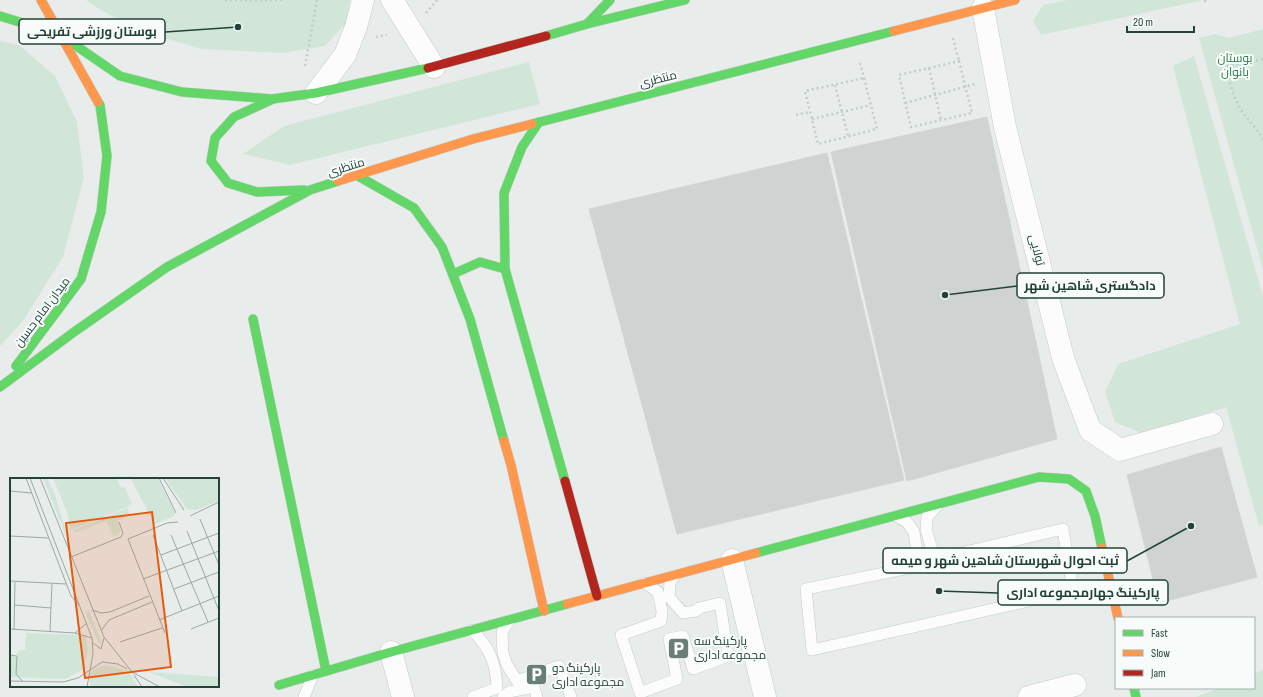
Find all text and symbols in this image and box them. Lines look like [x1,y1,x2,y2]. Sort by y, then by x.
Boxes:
scale bar [1127,8,1194,34]
text: 20 m [1133,15,1153,30]
callout: بوستان ورزشی تفریحی [19,19,165,44]
text: بوستان ورزشی تفریحی [27,24,157,40]
park label: بوستان بانوان [1217,51,1253,80]
street label: منتظری [638,68,678,91]
street label: منتظری [326,155,367,180]
street label: تولایی [1025,233,1048,268]
callout: دادگستری شاهین شهر [1017,273,1164,298]
street label: میدان امام حسین [11,274,74,350]
text: دادگستری شاهین شهر [1023,278,1156,294]
inset map [10,478,219,687]
callout: ثبت احوال شهرستان شاهین شهر و میمه [883,548,1127,573]
text: ثبت احوال شهرستان شاهین شهر و میمه [891,553,1119,569]
callout: پارکینگ جهارمجموعه اداری [998,580,1168,605]
text: پارکینگ جهارمجموعه اداری [1006,585,1160,602]
legend [1115,617,1255,689]
text: Fast [1151,626,1168,641]
place label: پارکینگ سه مجموعه اداری [694,634,766,663]
parking icon: پارکینگ سه مجموعه اداری [665,635,691,661]
text: Slow [1151,646,1170,661]
place label: پارکینگ دو مجموعه اداری [552,661,624,690]
parking icon: پارکینگ دو مجموعه اداری [524,662,550,688]
text: Jam [1150,666,1166,681]

